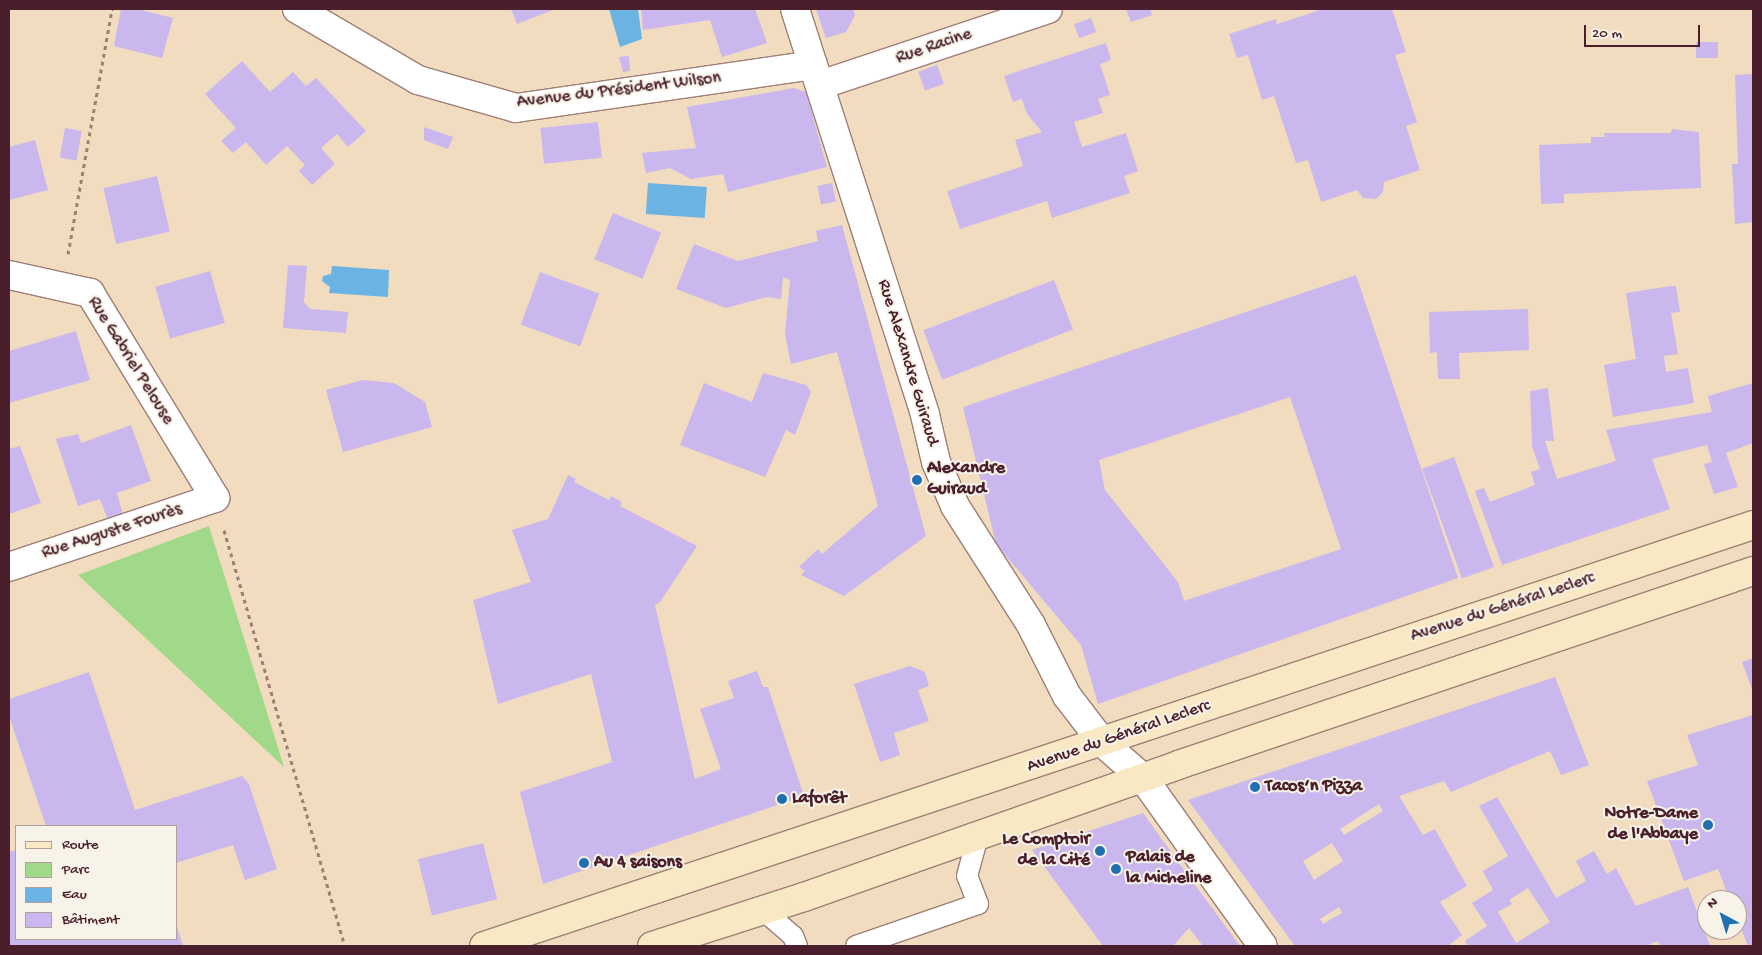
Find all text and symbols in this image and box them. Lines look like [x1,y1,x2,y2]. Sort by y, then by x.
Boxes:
scale bar [1587,15,1703,47]
street label: Rue Racine [893,24,975,70]
text: 20 m [1592,25,1622,43]
street label: Avenue du Président Wilson [516,68,722,114]
street label: Rue Alexandre Guiraud [871,277,943,449]
street label: Rue Gabriel Pelouse [82,293,178,429]
place label: Alexandre Guiraud [927,459,1005,502]
marker: Alexandre Guiraud [911,474,923,486]
street label: Rue Auguste Fourès [39,499,185,565]
street label: Avenue du Général Leclerc [1408,568,1598,648]
street label: Avenue du Général Leclerc [1024,695,1214,779]
place label: Tacos‘n Pizza [1265,776,1362,798]
marker: Tacos‘n Pizza [1249,781,1261,793]
place label: Laforêt [792,788,846,810]
marker: Laforêt [776,793,788,805]
place label: Notre-Dame de l'Abbaye [1604,804,1698,846]
marker: Notre-Dame de l'Abbaye [1702,819,1714,831]
legend [15,825,178,940]
place label: Le Comptoir de la Cité [1002,830,1090,872]
text: Route [62,836,99,854]
marker: Le Comptoir de la Cité [1094,845,1106,857]
place label: Palais de la Micheline [1126,848,1211,891]
place label: Au 4 saisons [594,852,682,874]
marker: Au 4 saisons [578,857,590,869]
text: Parc [62,861,89,879]
marker: Palais de la Micheline [1110,863,1122,875]
text: Eau [62,886,87,904]
north arrow [1697,890,1747,940]
text: N [1704,894,1722,913]
text: Bâtiment [62,911,119,929]

